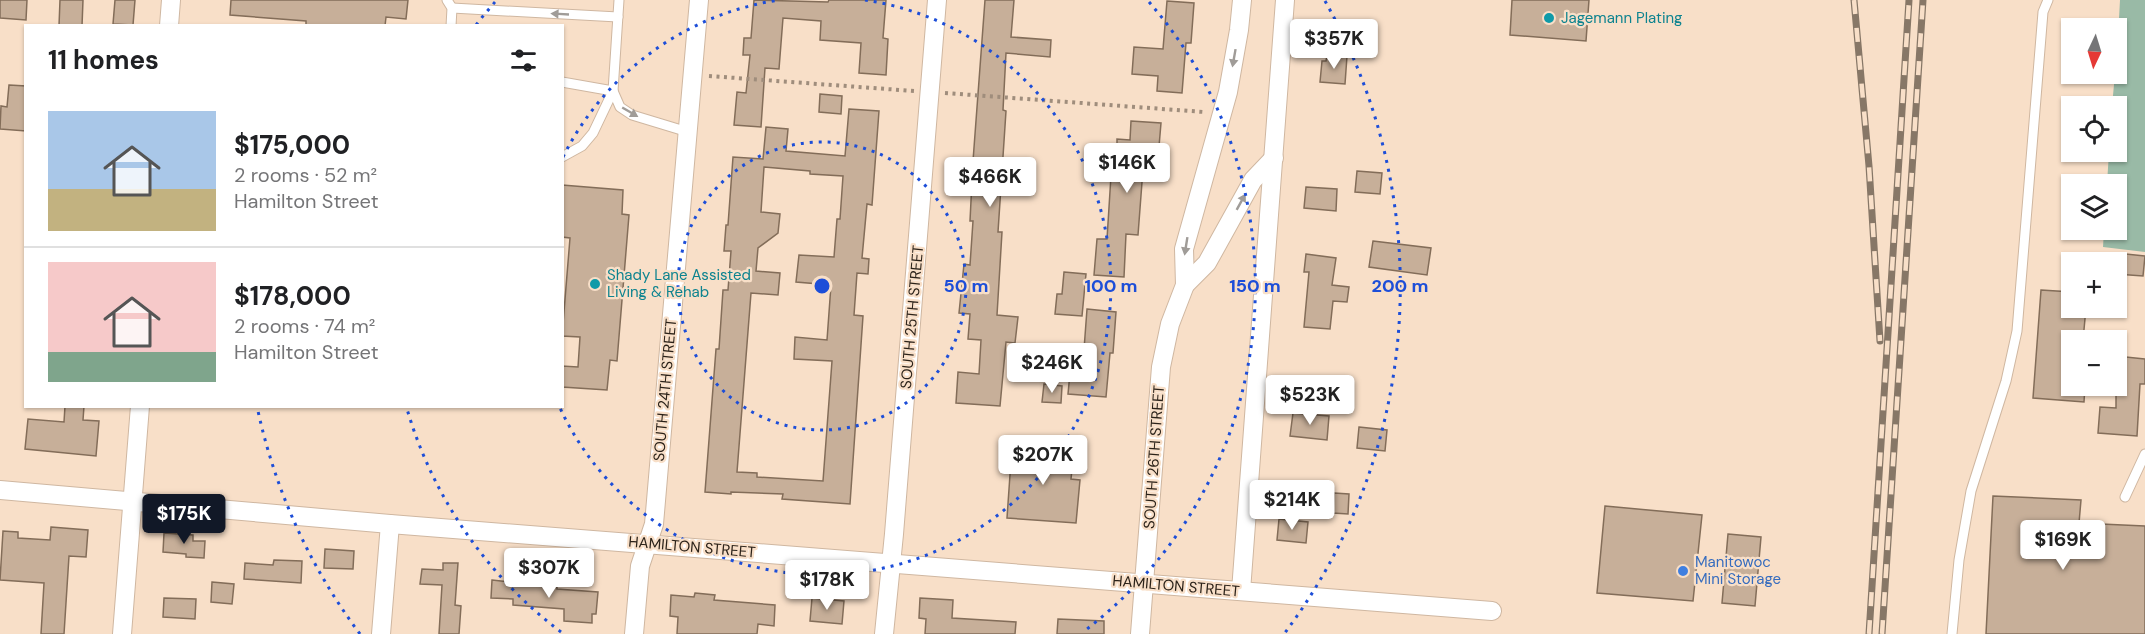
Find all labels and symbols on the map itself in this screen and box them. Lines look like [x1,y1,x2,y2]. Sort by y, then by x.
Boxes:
place label: Jagemann Plating [1561,8,1682,28]
one-way arrow [550,9,569,18]
marker: Jagemann Plating [1542,11,1556,25]
north arrow [2061,18,2127,84]
pin: $357K [1292,19,1376,70]
one-way arrow [1229,49,1238,68]
one-way arrow [621,106,638,117]
pin: $146K [1085,143,1169,194]
pin: $466K [948,157,1032,208]
one-way arrow [1236,193,1246,210]
one-way arrow [1181,237,1190,256]
street label: SOUTH 25TH STREET [896,244,928,390]
place label: Shady Lane Assisted Living & Rehab [607,265,751,302]
text: 50 m [943,274,989,298]
text: 100 m [1084,274,1138,298]
text: 150 m [1229,274,1281,298]
text: 200 m [1372,274,1428,298]
centre of rings [812,276,832,296]
marker: Shady Lane Assisted Living & Rehab [588,277,602,291]
street label: SOUTH 24TH STREET [649,318,681,462]
pin: $246K [1010,343,1094,394]
pin: $523K [1268,375,1352,426]
street label: SOUTH 26TH STREET [1139,384,1169,530]
pin: $207K [1001,435,1085,486]
pin: $214K [1250,480,1334,531]
pin: $175K [142,494,226,545]
pin: $169K [2021,520,2105,571]
street label: HAMILTON STREET [628,531,756,563]
pin: $307K [507,548,591,599]
place label: Manitowoc Mini Storage [1695,552,1781,589]
pin: $178K [785,560,869,611]
marker: Manitowoc Mini Storage [1676,564,1690,578]
street label: HAMILTON STREET [1112,570,1240,602]

